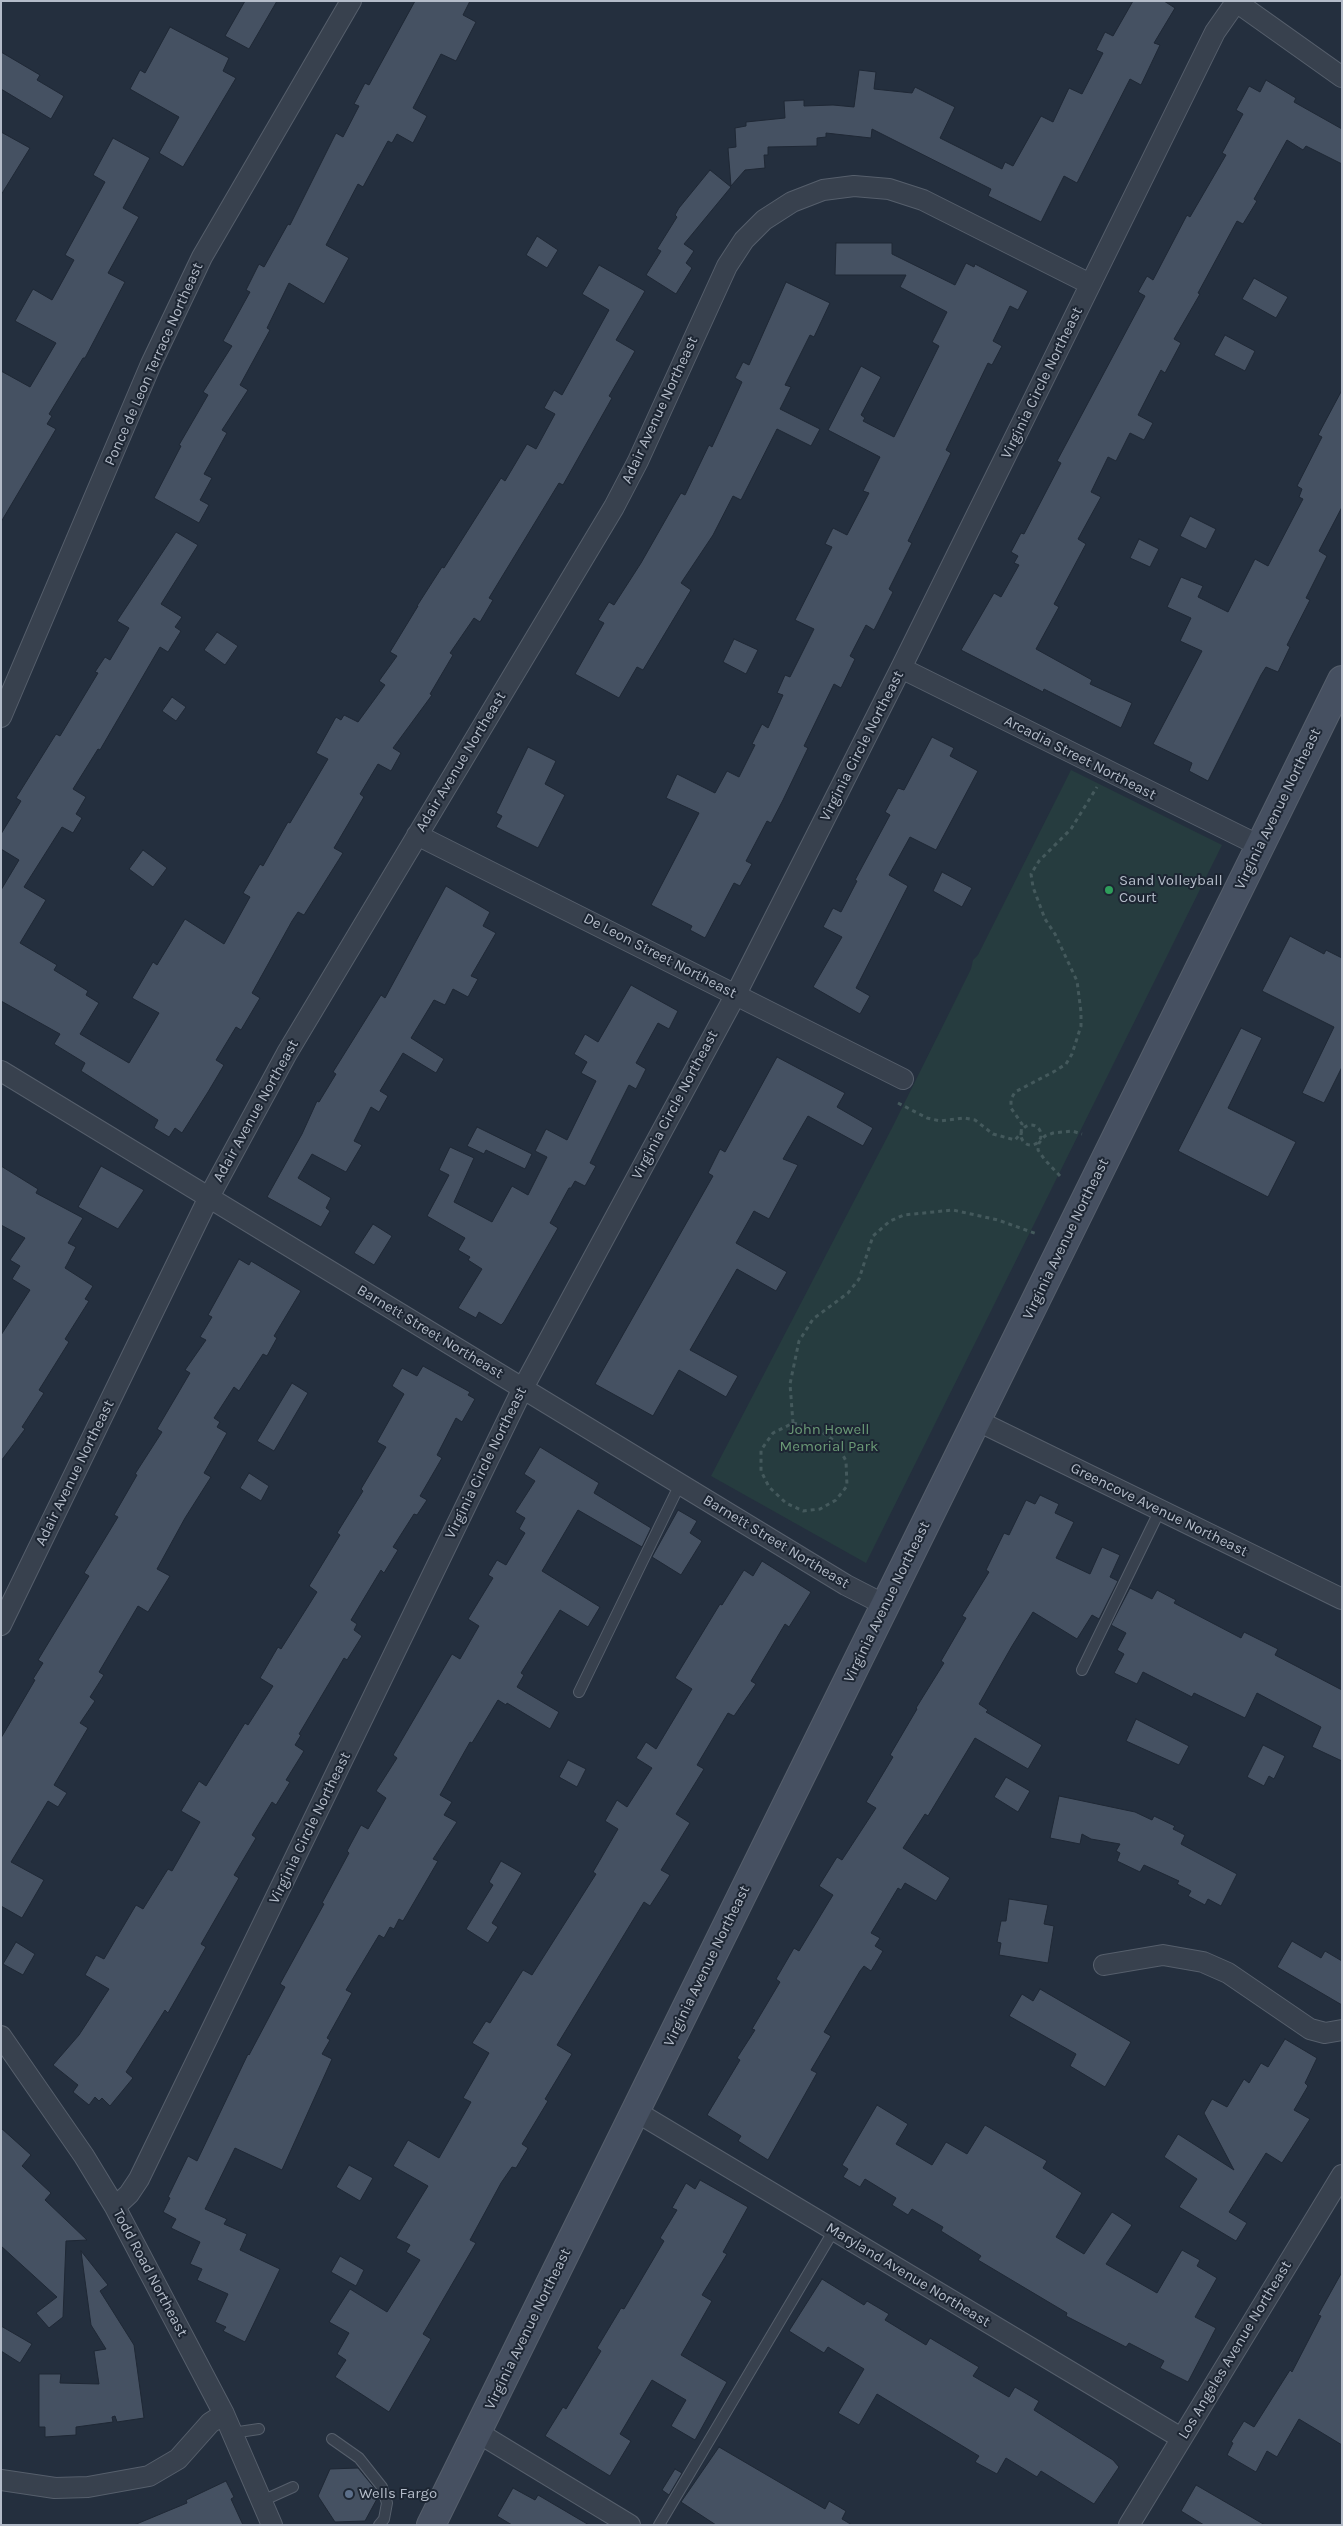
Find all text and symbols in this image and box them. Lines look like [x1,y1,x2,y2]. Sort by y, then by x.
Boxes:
street label: Ponce de Leon Terrace Northeast [101,260,207,468]
street label: Virginia Circle Northeast [997,304,1087,462]
street label: Adair Avenue Northeast [618,334,702,486]
street label: Virginia Circle Northeast [816,668,908,824]
street label: Adair Avenue Northeast [412,689,510,835]
street label: Arcadia Street Northeast [1001,712,1159,804]
street label: Virginia Avenue Northeast [1231,725,1325,893]
place label: Sand Volleyball Court [1119,872,1223,907]
marker: Sand Volleyball Court [1103,884,1115,896]
street label: De Leon Street Northeast [580,910,740,1002]
street label: Virginia Circle Northeast [628,1027,722,1183]
street label: Adair Avenue Northeast [209,1037,303,1185]
street label: Virginia Avenue Northeast [1019,1155,1113,1323]
street label: Barnett Street Northeast [354,1281,506,1383]
street label: Virginia Circle Northeast [441,1384,531,1542]
street label: Adair Avenue Northeast [32,1397,118,1549]
park label: John Howell Memorial Park [780,1421,878,1456]
street label: Greencove Avenue Northeast [1067,1459,1251,1561]
street label: Barnett Street Northeast [700,1491,852,1593]
street label: Virginia Avenue Northeast [840,1518,934,1686]
street label: Virginia Circle Northeast [265,1749,355,1907]
street label: Virginia Avenue Northeast [660,1882,754,2050]
street label: Todd Road Northeast [109,2206,191,2340]
street label: Maryland Avenue Northeast [823,2219,993,2331]
street label: Virginia Avenue Northeast [481,2245,575,2413]
street label: Los Angeles Avenue Northeast [1175,2258,1295,2442]
place label: Wells Fargo [359,2485,437,2503]
marker: Wells Fargo [343,2488,355,2500]

